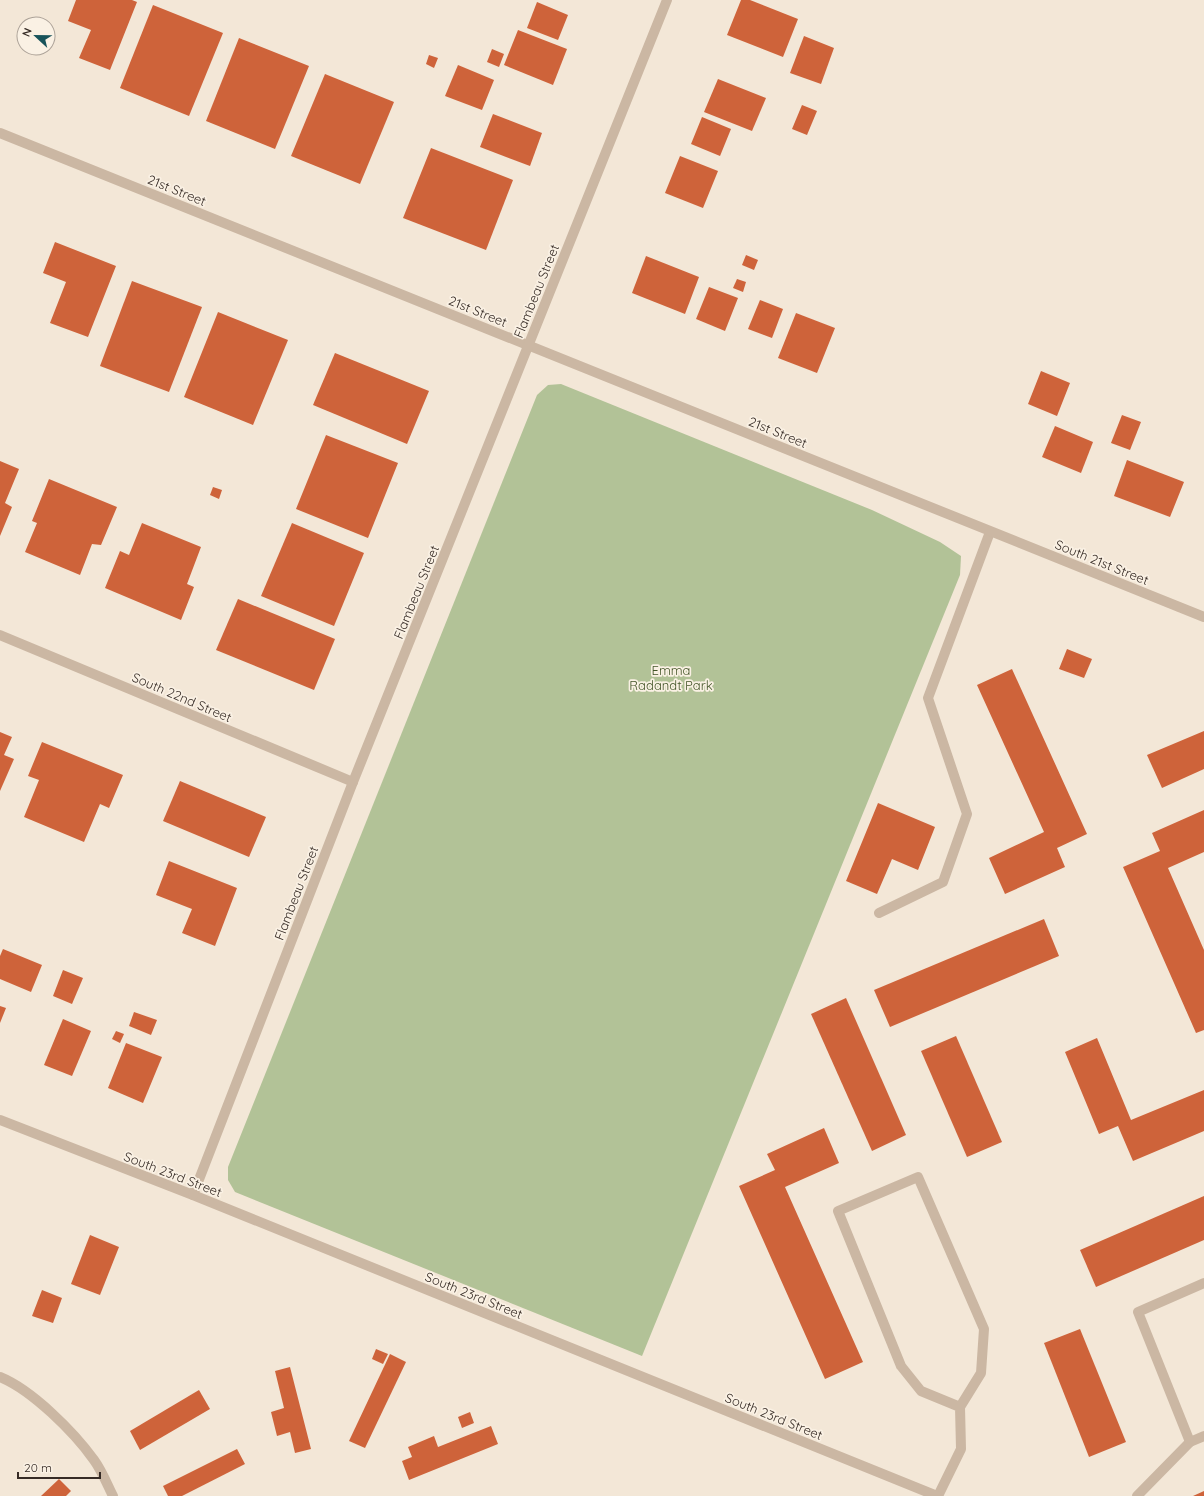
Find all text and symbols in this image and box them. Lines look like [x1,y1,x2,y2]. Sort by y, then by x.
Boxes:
north arrow [16,16,56,56]
text: N [19,26,35,39]
street label: 21st Street [145,171,209,209]
street label: Flambeau Street [510,242,562,340]
street label: 21st Street [446,292,510,330]
street label: 21st Street [746,413,810,451]
street label: South 21st Street [1053,536,1151,588]
street label: Flambeau Street [390,543,442,641]
park label: Emma Radandt Park [629,662,713,693]
street label: South 22nd Street [130,669,234,725]
street label: Flambeau Street [271,844,321,942]
street label: South 23rd Street [122,1148,224,1200]
street label: South 23rd Street [423,1268,525,1322]
street label: South 23rd Street [723,1389,825,1443]
scale bar [18,1454,100,1480]
text: 20 m [24,1460,52,1475]

